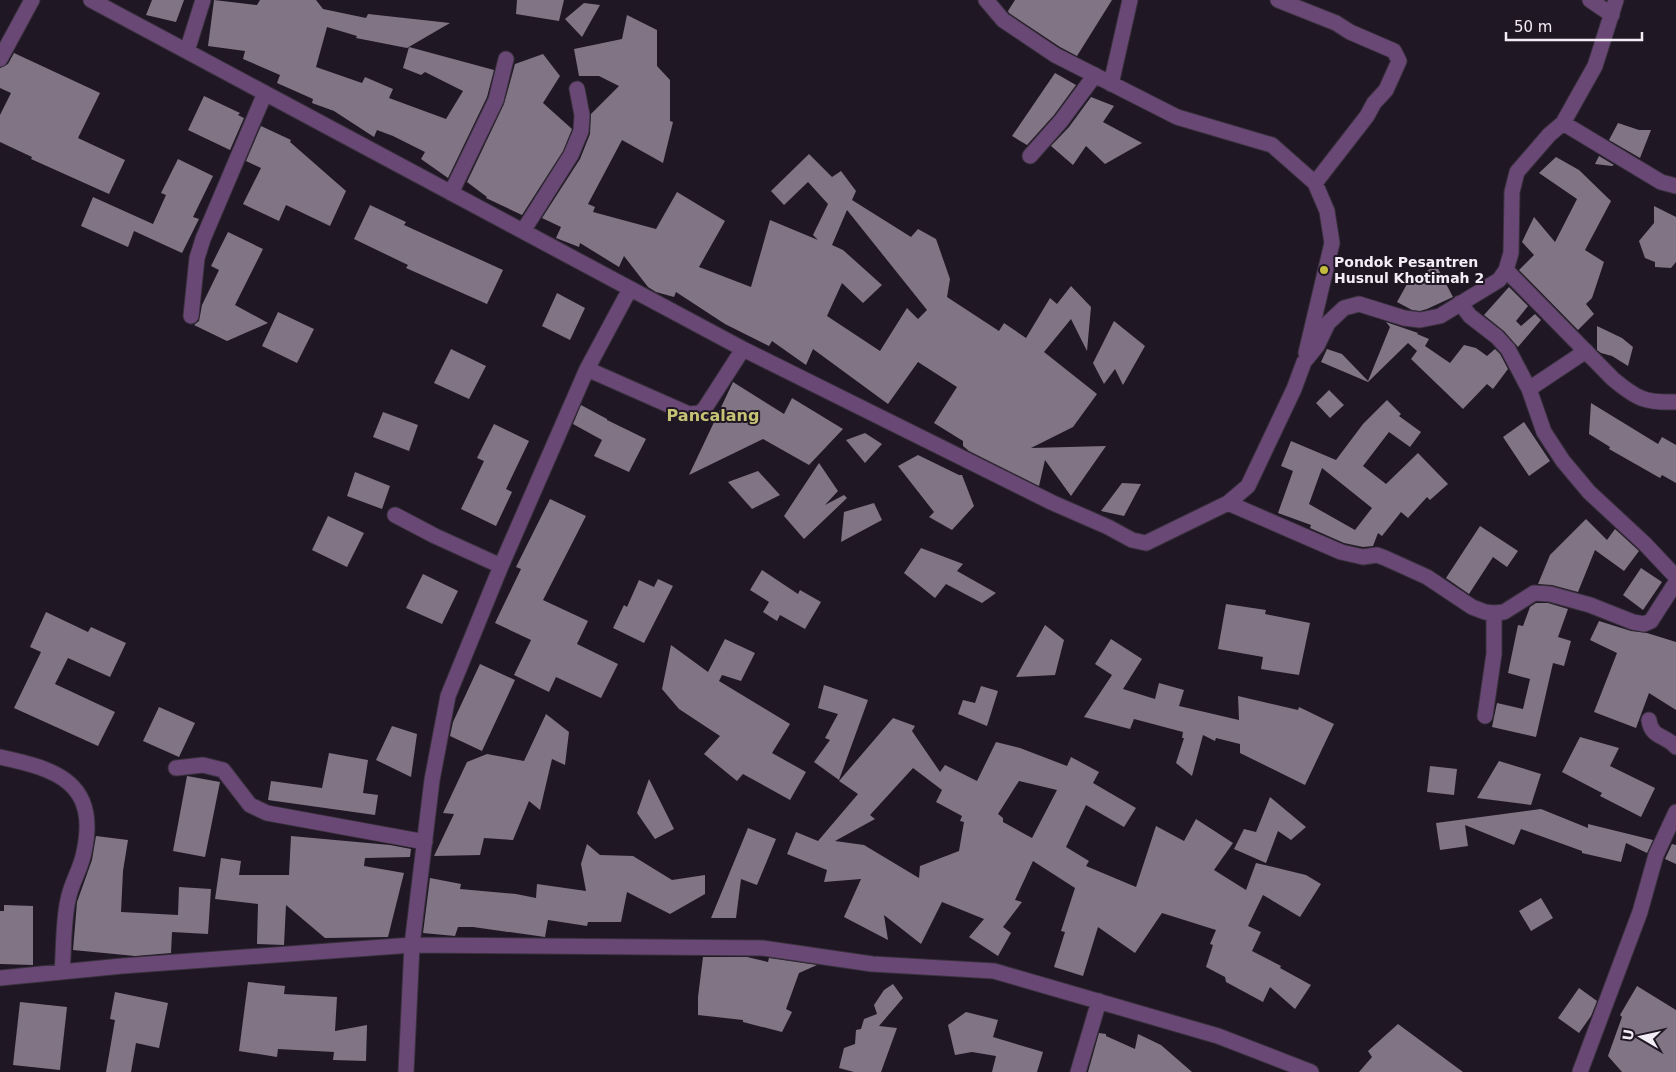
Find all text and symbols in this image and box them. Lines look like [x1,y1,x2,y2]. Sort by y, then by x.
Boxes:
scale bar [1506,10,1642,42]
text: 50 m [1514,18,1552,36]
place label: Pondok Pesantren Husnul Khotimah 2 [1334,254,1484,286]
marker: Pondok Pesantren Husnul Khotimah 2 [1318,264,1330,276]
district label: Pancalang [667,406,759,425]
north arrow [1616,1012,1666,1062]
text: U [1619,1028,1637,1042]

